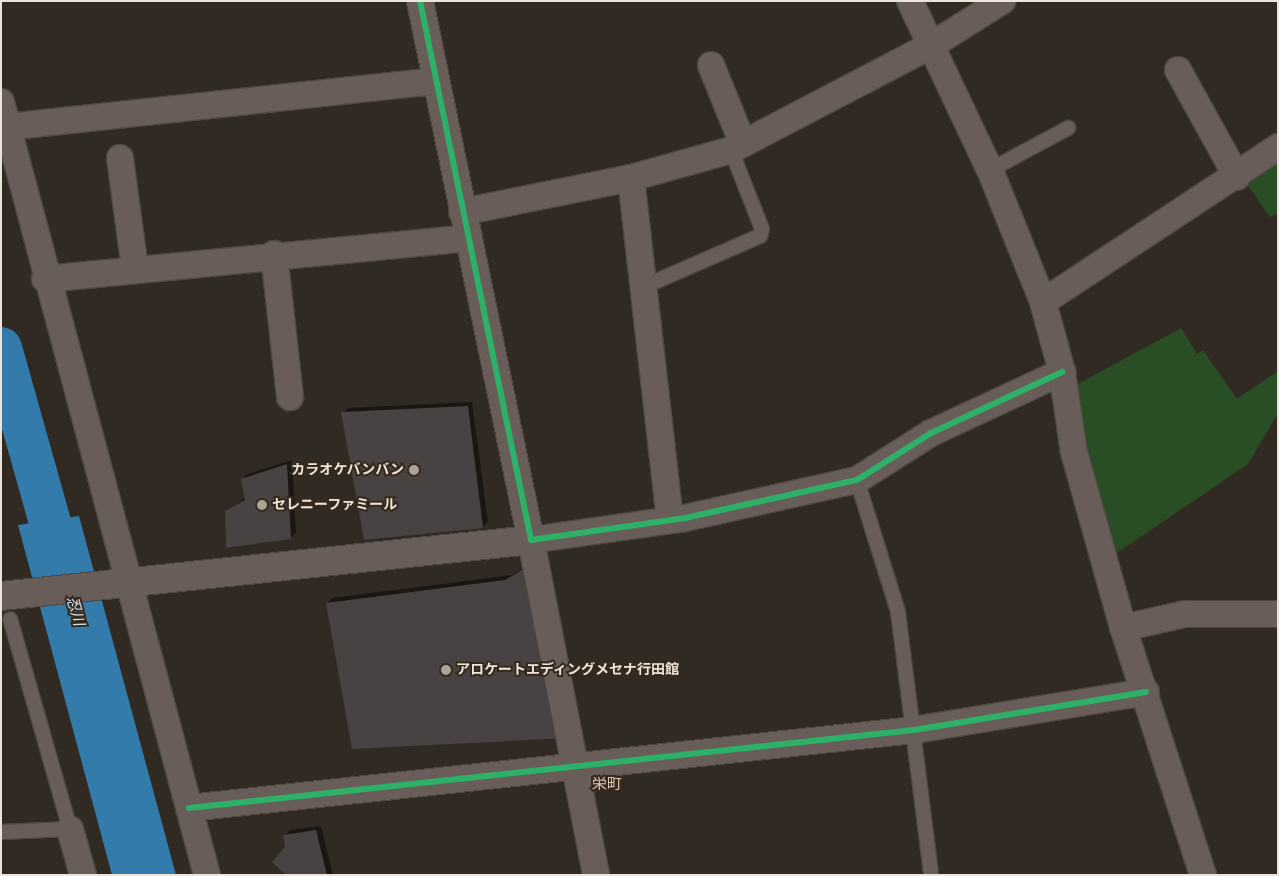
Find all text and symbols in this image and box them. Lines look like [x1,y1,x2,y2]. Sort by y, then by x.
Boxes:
place label: カラオケバンバン [292,462,404,478]
marker: カラオケバンバン [408,464,420,476]
place label: セレニーファミール [272,497,398,513]
marker: セレニーファミール [256,499,268,511]
water label: 忍川 [62,594,88,628]
place label: アロケートエディングメセナ行田館 [456,662,680,678]
marker: アロケートエディングメセナ行田館 [440,664,452,676]
district label: 栄町 [592,776,622,794]

